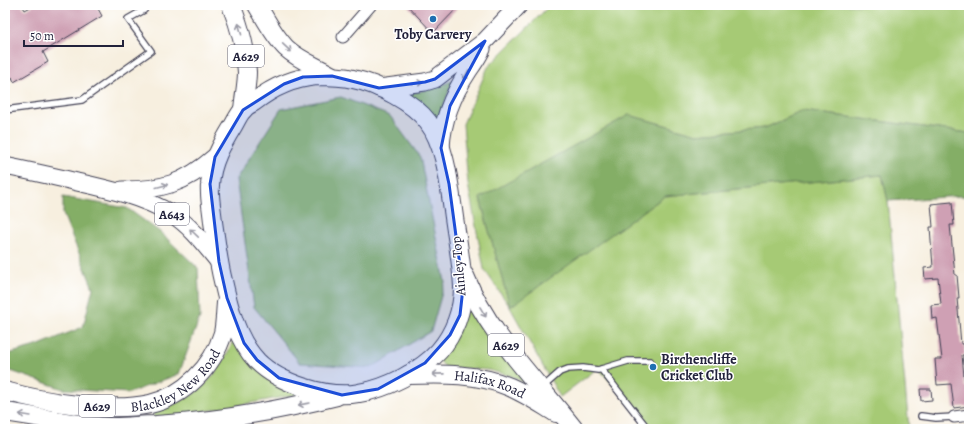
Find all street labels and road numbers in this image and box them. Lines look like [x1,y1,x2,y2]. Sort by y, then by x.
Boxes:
road number: A629 [228,45,264,67]
road number: A643 [155,203,189,225]
street label: Ainley Top [446,236,471,297]
road number: A629 [488,334,524,356]
street label: Blackley New Road [130,345,225,417]
street label: Halifax Road [453,366,529,403]
road number: A629 [79,395,115,417]

